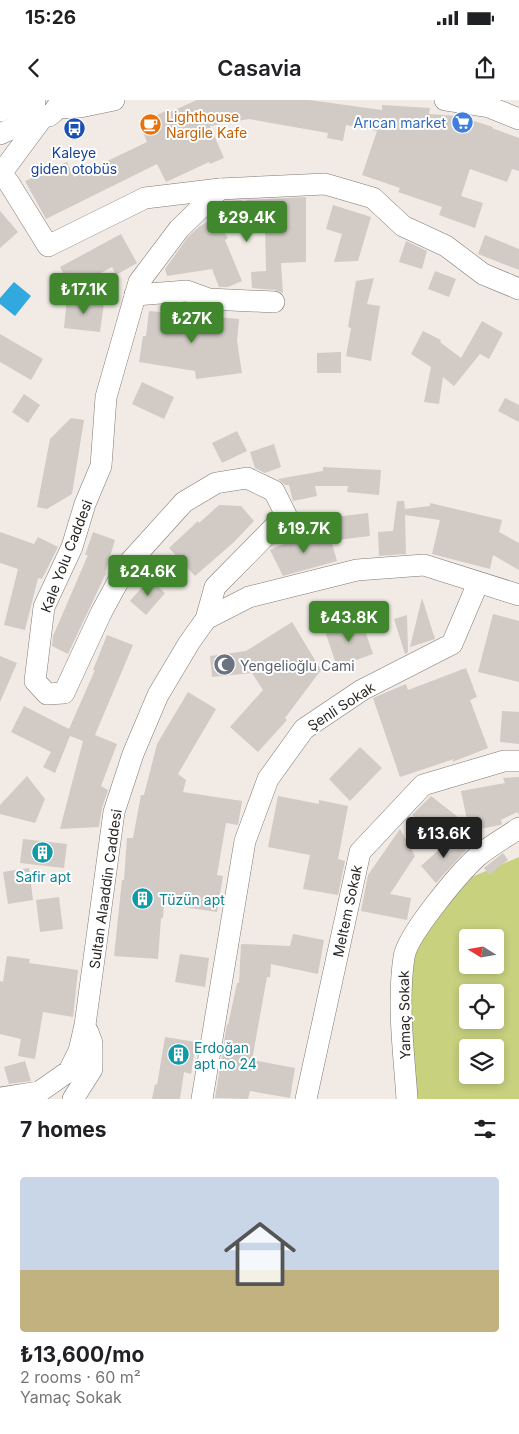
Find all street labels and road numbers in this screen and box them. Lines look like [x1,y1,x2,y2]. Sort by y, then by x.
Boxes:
street label: Kale Yolu Caddesi [37,497,95,615]
street label: Şenli Sokak [304,678,378,734]
street label: Sultan Alaaddin Caddesi [85,808,125,970]
street label: Meltem Sokak [329,863,365,959]
street label: Yamaç Sokak [395,970,413,1060]

